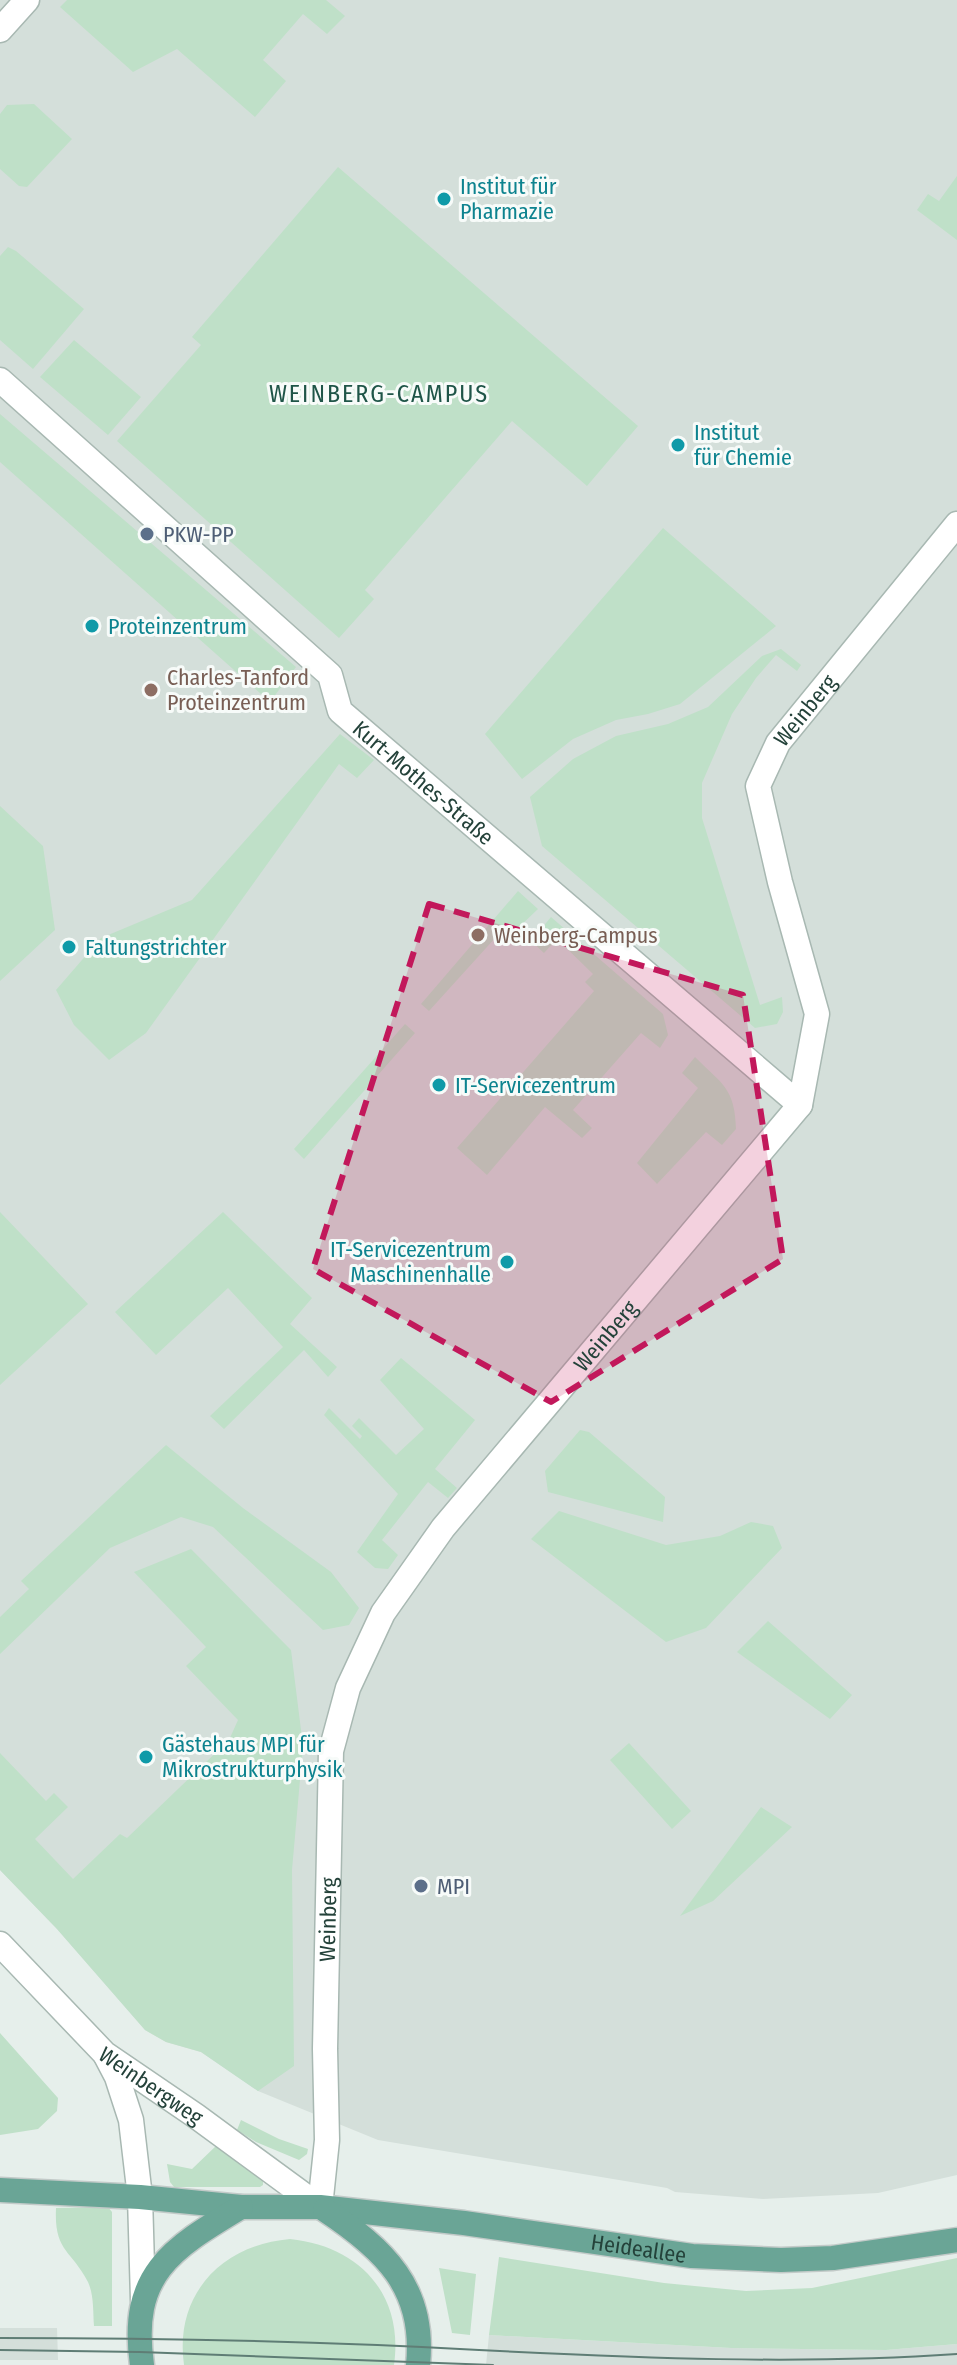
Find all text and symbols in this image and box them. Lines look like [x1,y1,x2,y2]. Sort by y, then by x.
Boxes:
place label: Institut für Pharmazie [460,173,557,225]
marker: Institut für Pharmazie [435,190,453,208]
district label: WEINBERG-CAMPUS [269,380,489,408]
place label: Institut für Chemie [694,419,792,471]
marker: Institut für Chemie [669,436,687,454]
place label: PKW-PP [163,521,234,548]
marker: PKW-PP [138,525,156,543]
place label: Proteinzentrum [108,613,247,640]
marker: Proteinzentrum [83,617,101,635]
place label: Charles-Tanford Proteinzentrum [167,664,309,716]
street label: Weinberg [768,669,843,752]
marker: Charles-Tanford Proteinzentrum [142,681,160,699]
street label: Kurt-Mothes-Straße [347,715,499,851]
place label: Weinberg-Campus [494,922,658,949]
marker: Weinberg-Campus [469,926,487,944]
place label: Faltungstrichter [85,934,227,961]
marker: Faltungstrichter [60,938,78,956]
place label: IT-Servicezentrum [455,1072,616,1099]
marker: IT-Servicezentrum [430,1076,448,1094]
place label: IT-Servicezentrum Maschinenhalle [330,1236,491,1288]
marker: IT-Servicezentrum Maschinenhalle [498,1253,516,1271]
street label: Weinberg [568,1295,644,1377]
place label: Gästehaus MPI für Mikrostrukturphysik [162,1731,343,1783]
marker: Gästehaus MPI für Mikrostrukturphysik [137,1748,155,1766]
place label: MPI [437,1873,470,1900]
street label: Weinberg [314,1876,342,1962]
marker: MPI [412,1877,430,1895]
street label: Weinbergweg [94,2041,209,2131]
street label: Heideallee [589,2229,688,2269]

